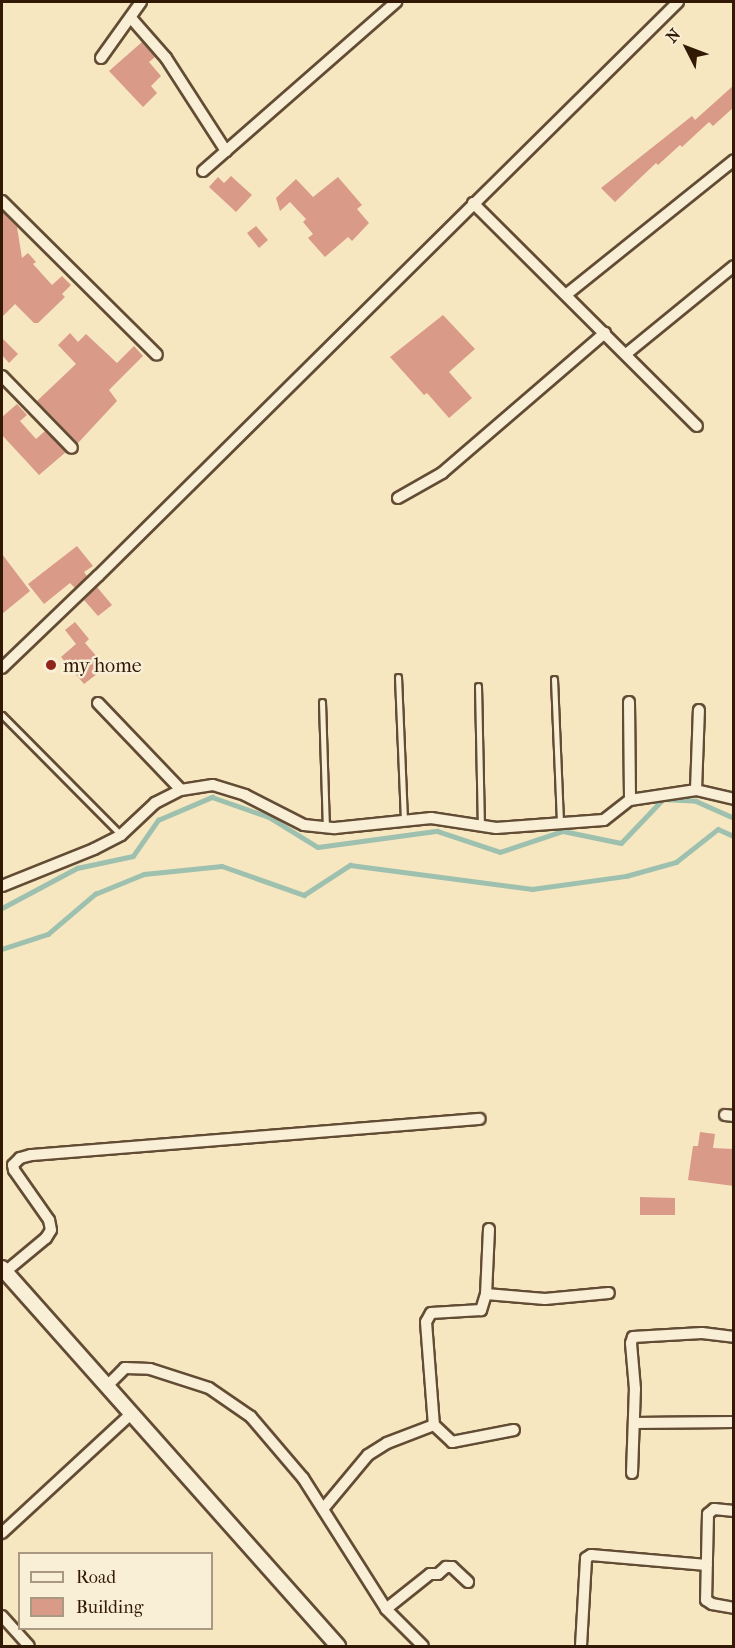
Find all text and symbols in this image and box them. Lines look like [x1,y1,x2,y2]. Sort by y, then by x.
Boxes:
north arrow [657,18,717,78]
text: N [662,25,684,46]
place label: my home [63,653,142,677]
marker: my home [44,658,58,672]
legend [18,1552,213,1630]
text: Road [76,1567,116,1588]
text: Building [76,1597,143,1618]

